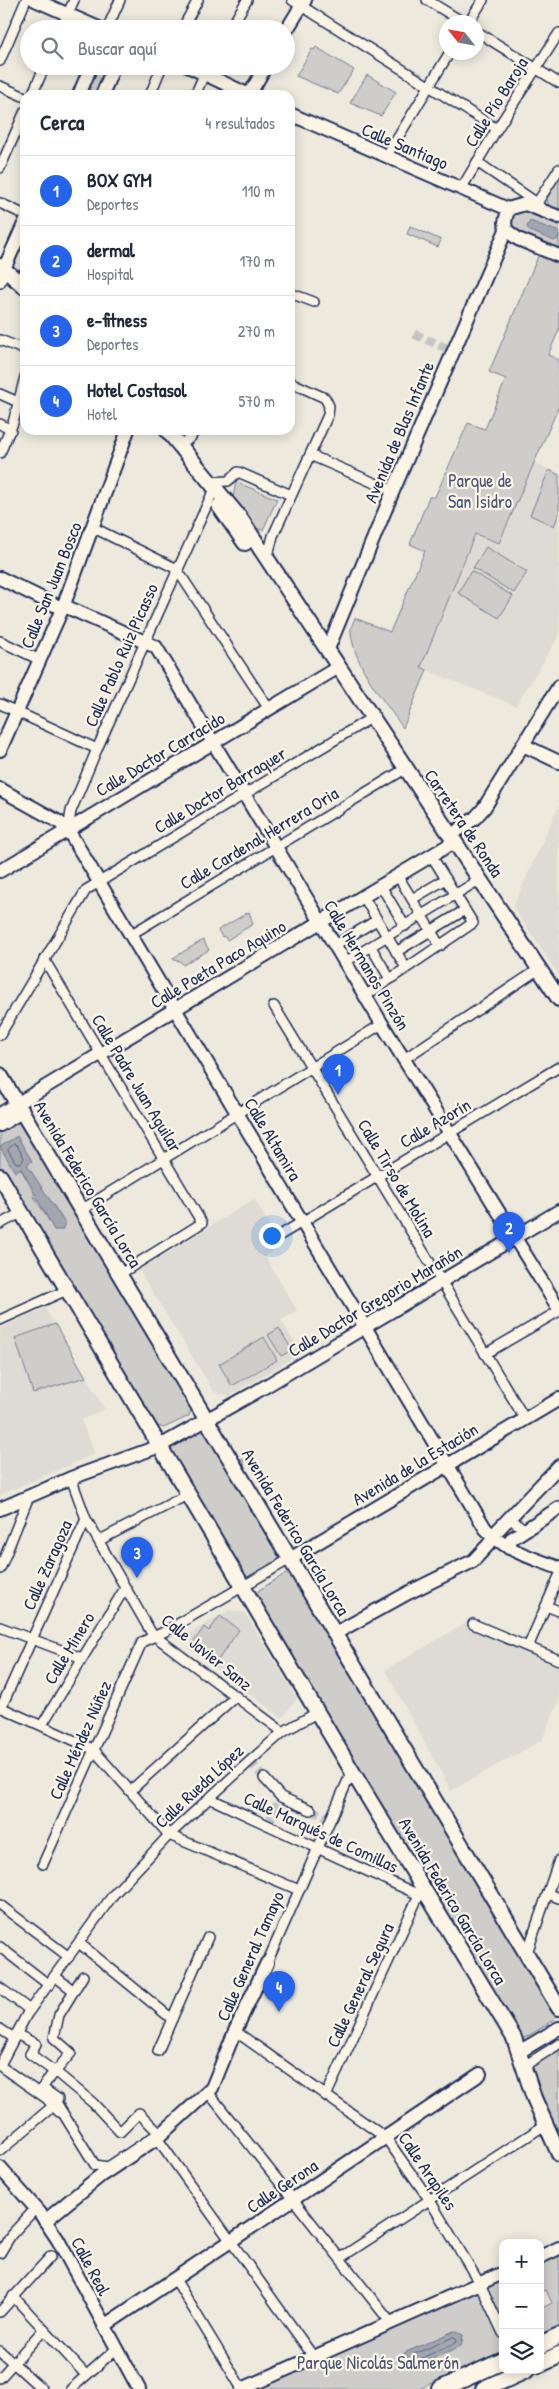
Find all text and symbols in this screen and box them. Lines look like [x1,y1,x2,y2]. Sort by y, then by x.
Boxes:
north arrow [439,15,484,60]
search box [20,20,295,75]
icon: search [38,34,66,62]
text: Buscar aquí [78,35,157,61]
street label: Calle Pío Baroja [458,52,534,152]
text: Cerca [40,108,84,137]
text: 4 resultados [205,112,275,134]
street label: Calle Santiago [358,117,452,175]
text: BOX GYM [87,167,152,193]
text: 1 [53,180,59,202]
text: 110 m [242,180,275,202]
text: Deportes [87,193,138,215]
text: dermal [87,237,135,263]
text: 2 [52,250,60,272]
text: 170 m [240,250,275,272]
text: Hospital [87,263,134,285]
text: e-fitness [87,307,147,333]
text: 3 [52,320,60,342]
text: 270 m [238,320,275,342]
text: Deportes [87,333,138,355]
street label: Avenida de Blas Infante [358,357,440,507]
text: Hotel Costasol [87,377,186,403]
text: 4 [53,390,59,412]
text: 570 m [239,390,275,412]
text: Hotel [87,403,117,425]
park label: Parque de San Isidro [448,468,512,514]
street label: Calle San Juan Bosco [14,518,88,652]
street label: Calle Pablo Ruiz Picasso [78,579,164,731]
street label: Calle Doctor Carracido [91,706,229,802]
street label: Calle Doctor Barraquer [149,741,291,839]
street label: Carretera de Ronda [419,764,509,882]
street label: Calle Cardenal Herrera Oria [175,781,343,895]
street label: Calle Hermanos Pinzón [318,895,416,1035]
street label: Calle Poeta Paco Aquino [145,914,291,1014]
street label: Calle Padre Juan Aguilar [86,1009,188,1157]
pin: 1 [322,1054,354,1095]
street label: Calle Azorín [395,1092,475,1154]
street label: Calle Altamira [238,1093,308,1185]
street label: Avenida Federico García Lorca [28,1096,148,1272]
street label: Calle Tirso de Molina [352,1114,442,1242]
pin: 2 [493,1212,525,1253]
your location [259,1223,285,1249]
street label: Calle Doctor Gregorio Marañón [283,1239,467,1363]
street label: Avenida de la Estación [348,1417,482,1511]
street label: Avenida Federico García Lorca [236,1444,356,1620]
street label: Calle Zaragoza [16,1516,78,1614]
pin: 3 [121,1537,153,1578]
street label: Calle Minero [38,1607,100,1689]
street label: Calle Javier Sanz [156,1608,258,1697]
street label: Calle Méndez Núñez [43,1676,118,1803]
street label: Calle Rueda López [149,1738,249,1834]
street label: Calle Marqués de Comillas [240,1785,402,1879]
street label: Avenida Federico García Lorca [393,1813,513,1989]
street label: Calle General Tamayo [210,1887,290,2025]
street label: Calle General Segura [320,1919,400,2051]
pin: 4 [263,1971,295,2012]
street label: Calle Arapiles [393,2127,463,2215]
street label: Calle Gerona [241,2153,323,2219]
street label: Calle Real [65,2232,117,2300]
map controls [499,2239,544,2374]
button: + [499,2239,544,2284]
button: − [499,2284,544,2329]
button: layers [499,2329,544,2374]
park label: Parque Nicolás Salmerón [297,2350,459,2375]

